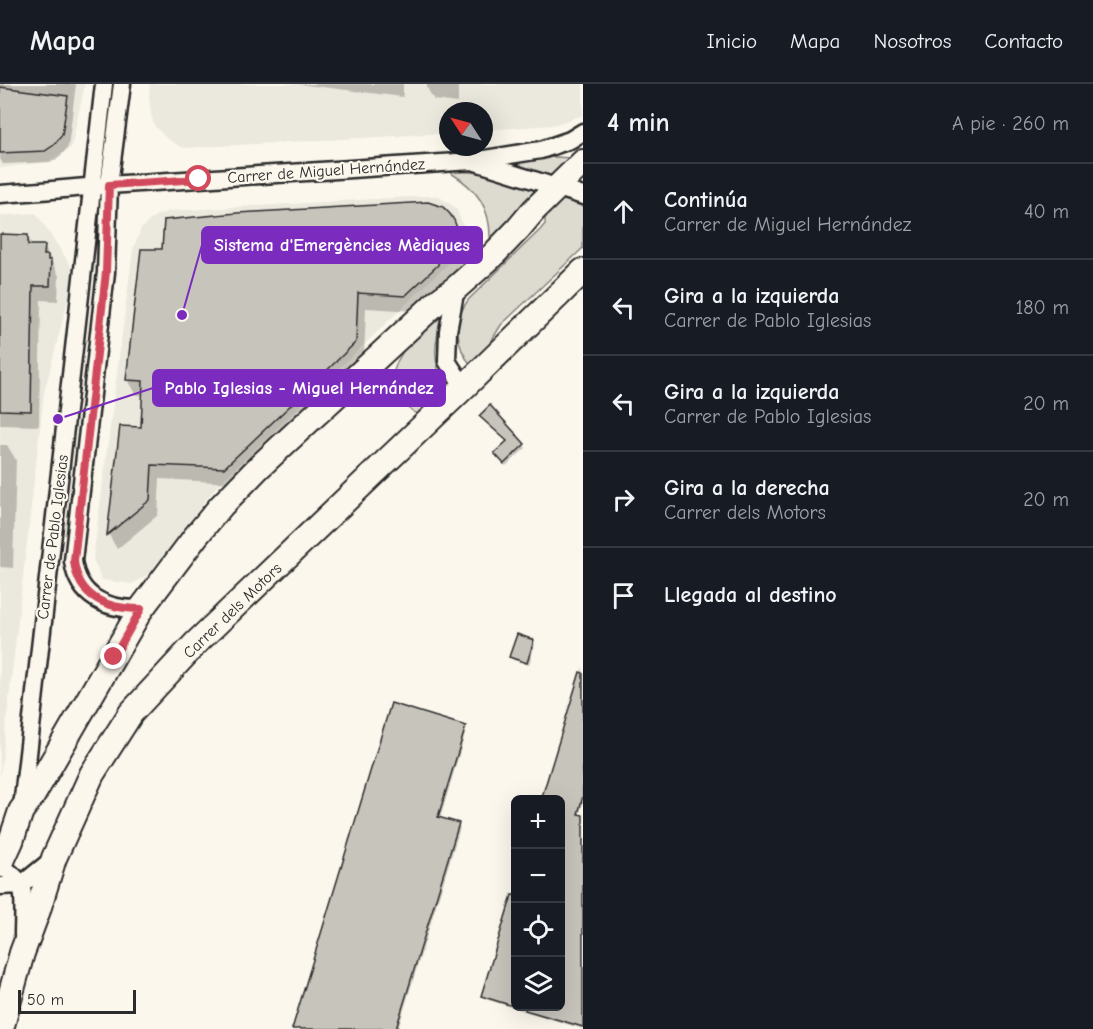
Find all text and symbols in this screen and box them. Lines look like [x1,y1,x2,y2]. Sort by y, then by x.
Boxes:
text: Mapa [30,25,96,57]
text: Inicio [706,29,757,53]
text: Mapa [790,29,840,53]
text: Nosotros [873,29,952,53]
text: Contacto [985,29,1063,53]
north arrow [439,102,493,156]
text: 4 min [607,108,670,138]
text: A pie · 260 m [952,112,1069,135]
street label: Carrer de Miguel Hernández [227,155,425,187]
route start [185,165,211,191]
text: Continúa [664,187,748,213]
icon: ahead [607,195,640,228]
text: 40 m [1024,200,1069,223]
text: Carrer de Miguel Hernández [664,213,911,236]
callout: Sistema d'Emergències Mèdiques [202,227,482,263]
text: Sistema d'Emergències Mèdiques [214,235,470,256]
text: Gira a la izquierda [664,283,839,309]
icon: left [607,291,640,324]
text: 180 m [1015,296,1069,319]
text: Carrer de Pablo Iglesias [664,309,871,332]
callout: Pablo Iglesias - Miguel Hernández [153,370,445,406]
text: Pablo Iglesias - Miguel Hernández [165,378,434,399]
text: Gira a la izquierda [664,379,839,405]
icon: left [607,387,640,420]
text: 20 m [1023,392,1069,415]
text: Carrer de Pablo Iglesias [664,405,871,428]
street label: Carrer de Pablo Iglesias [34,453,72,621]
text: Gira a la derecha [664,475,830,501]
icon: right [607,483,640,516]
text: 20 m [1023,488,1069,511]
text: Carrer dels Motors [664,501,826,524]
street label: Carrer dels Motors [180,559,286,662]
icon: arrive [607,579,640,612]
text: Llegada al destino [664,582,837,608]
route end [100,643,126,669]
map controls [511,795,565,1011]
button: + [511,795,565,849]
button: − [511,849,565,903]
button: locate [511,903,565,957]
button: layers [511,957,565,1011]
scale bar [18,987,136,1014]
text: 50 m [27,991,64,1009]

